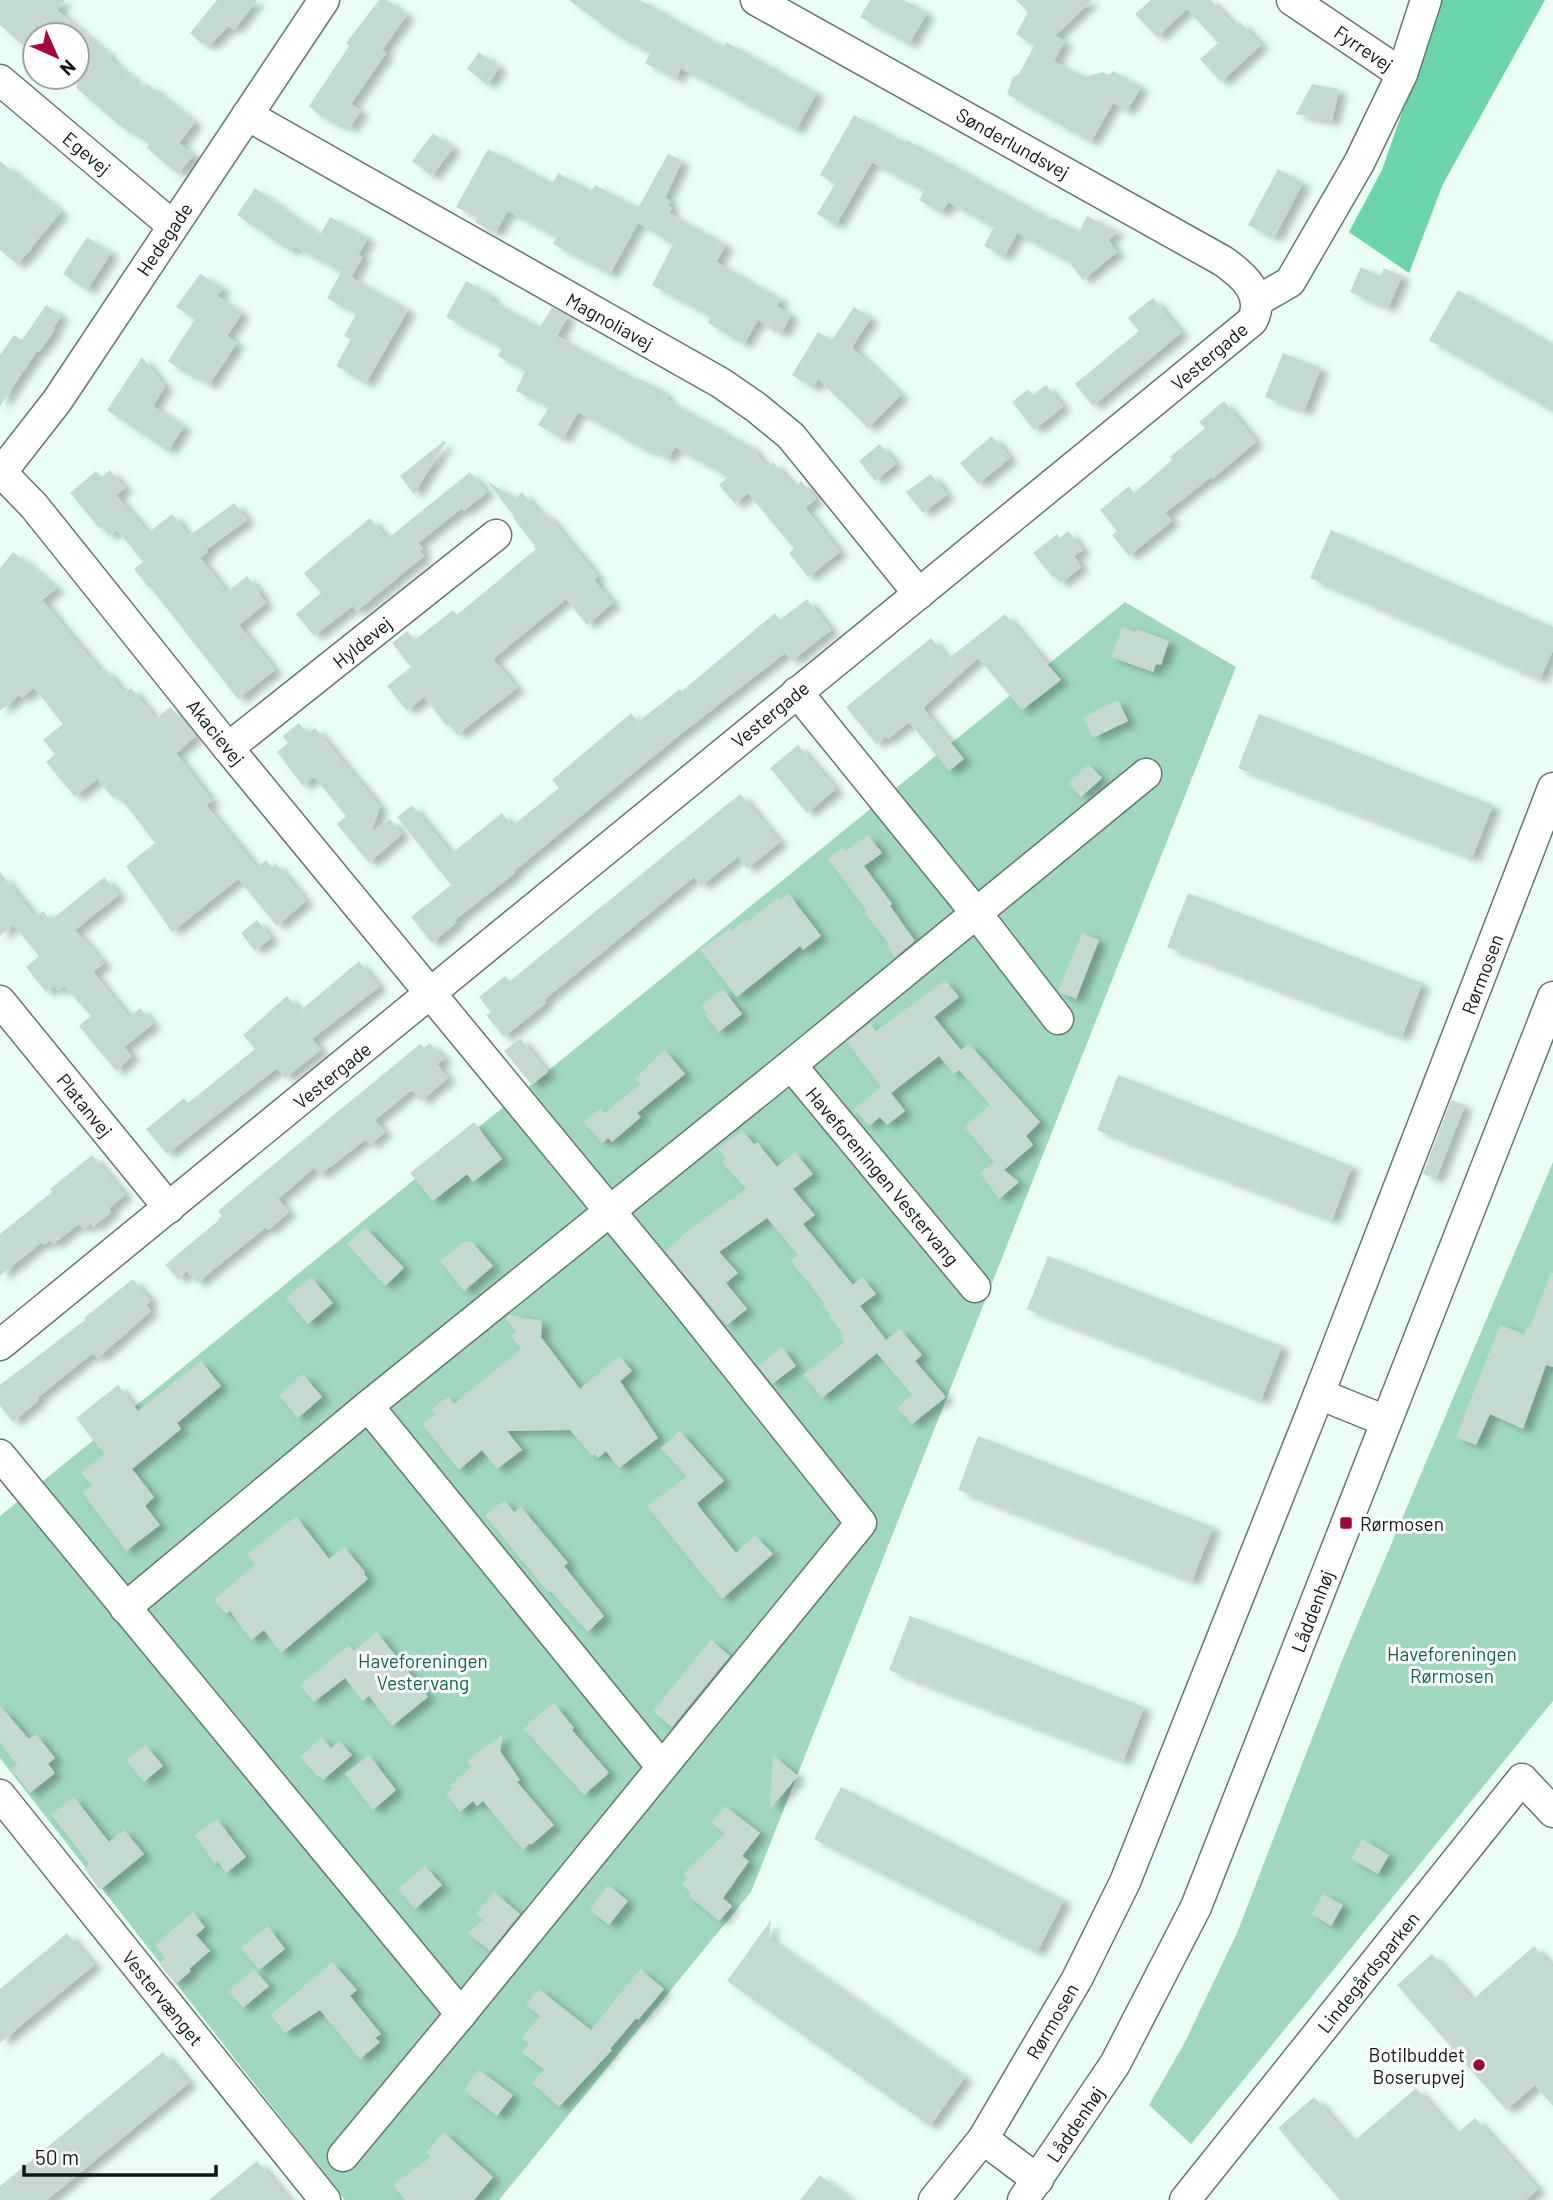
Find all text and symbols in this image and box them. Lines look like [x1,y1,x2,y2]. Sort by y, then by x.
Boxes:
street label: Fyrrevej [1330,20,1398,76]
north arrow [21,21,91,91]
text: N [56,56,81,81]
street label: Sønderlundsvej [952,102,1074,184]
street label: Egevej [59,127,115,179]
street label: Hedegade [131,198,197,280]
street label: Magnoliavej [562,288,658,354]
street label: Vestergade [1166,317,1252,395]
street label: Hyldevej [328,611,396,673]
street label: Vestergade [727,676,813,752]
street label: Akacievej [182,694,250,770]
street label: Rørmosen [1456,931,1508,1017]
street label: Vestergade [289,1037,375,1113]
street label: Platanvej [52,1068,118,1142]
street label: Haveforeningen Vestervang [802,1082,964,1270]
place label: Rørmosen [1360,1512,1444,1535]
marker: Rørmosen [1338,1515,1354,1531]
street label: Låddenhøj [1286,1567,1338,1655]
park label: Haveforeningen Rørmosen [1387,1642,1517,1687]
park label: Haveforeningen Vestervang [358,1649,488,1694]
street label: Lindegårdsparken [1312,1907,1424,2037]
street label: Vestervænget [118,1946,208,2050]
street label: Rørmosen [1021,1979,1083,2063]
place label: Botilbuddet Boserupvej [1368,2043,1465,2088]
marker: Botilbuddet Boserupvej [1471,2057,1487,2073]
street label: Låddenhøj [1041,2082,1109,2166]
scale bar [24,2134,217,2178]
text: 50 m [35,2144,79,2169]

